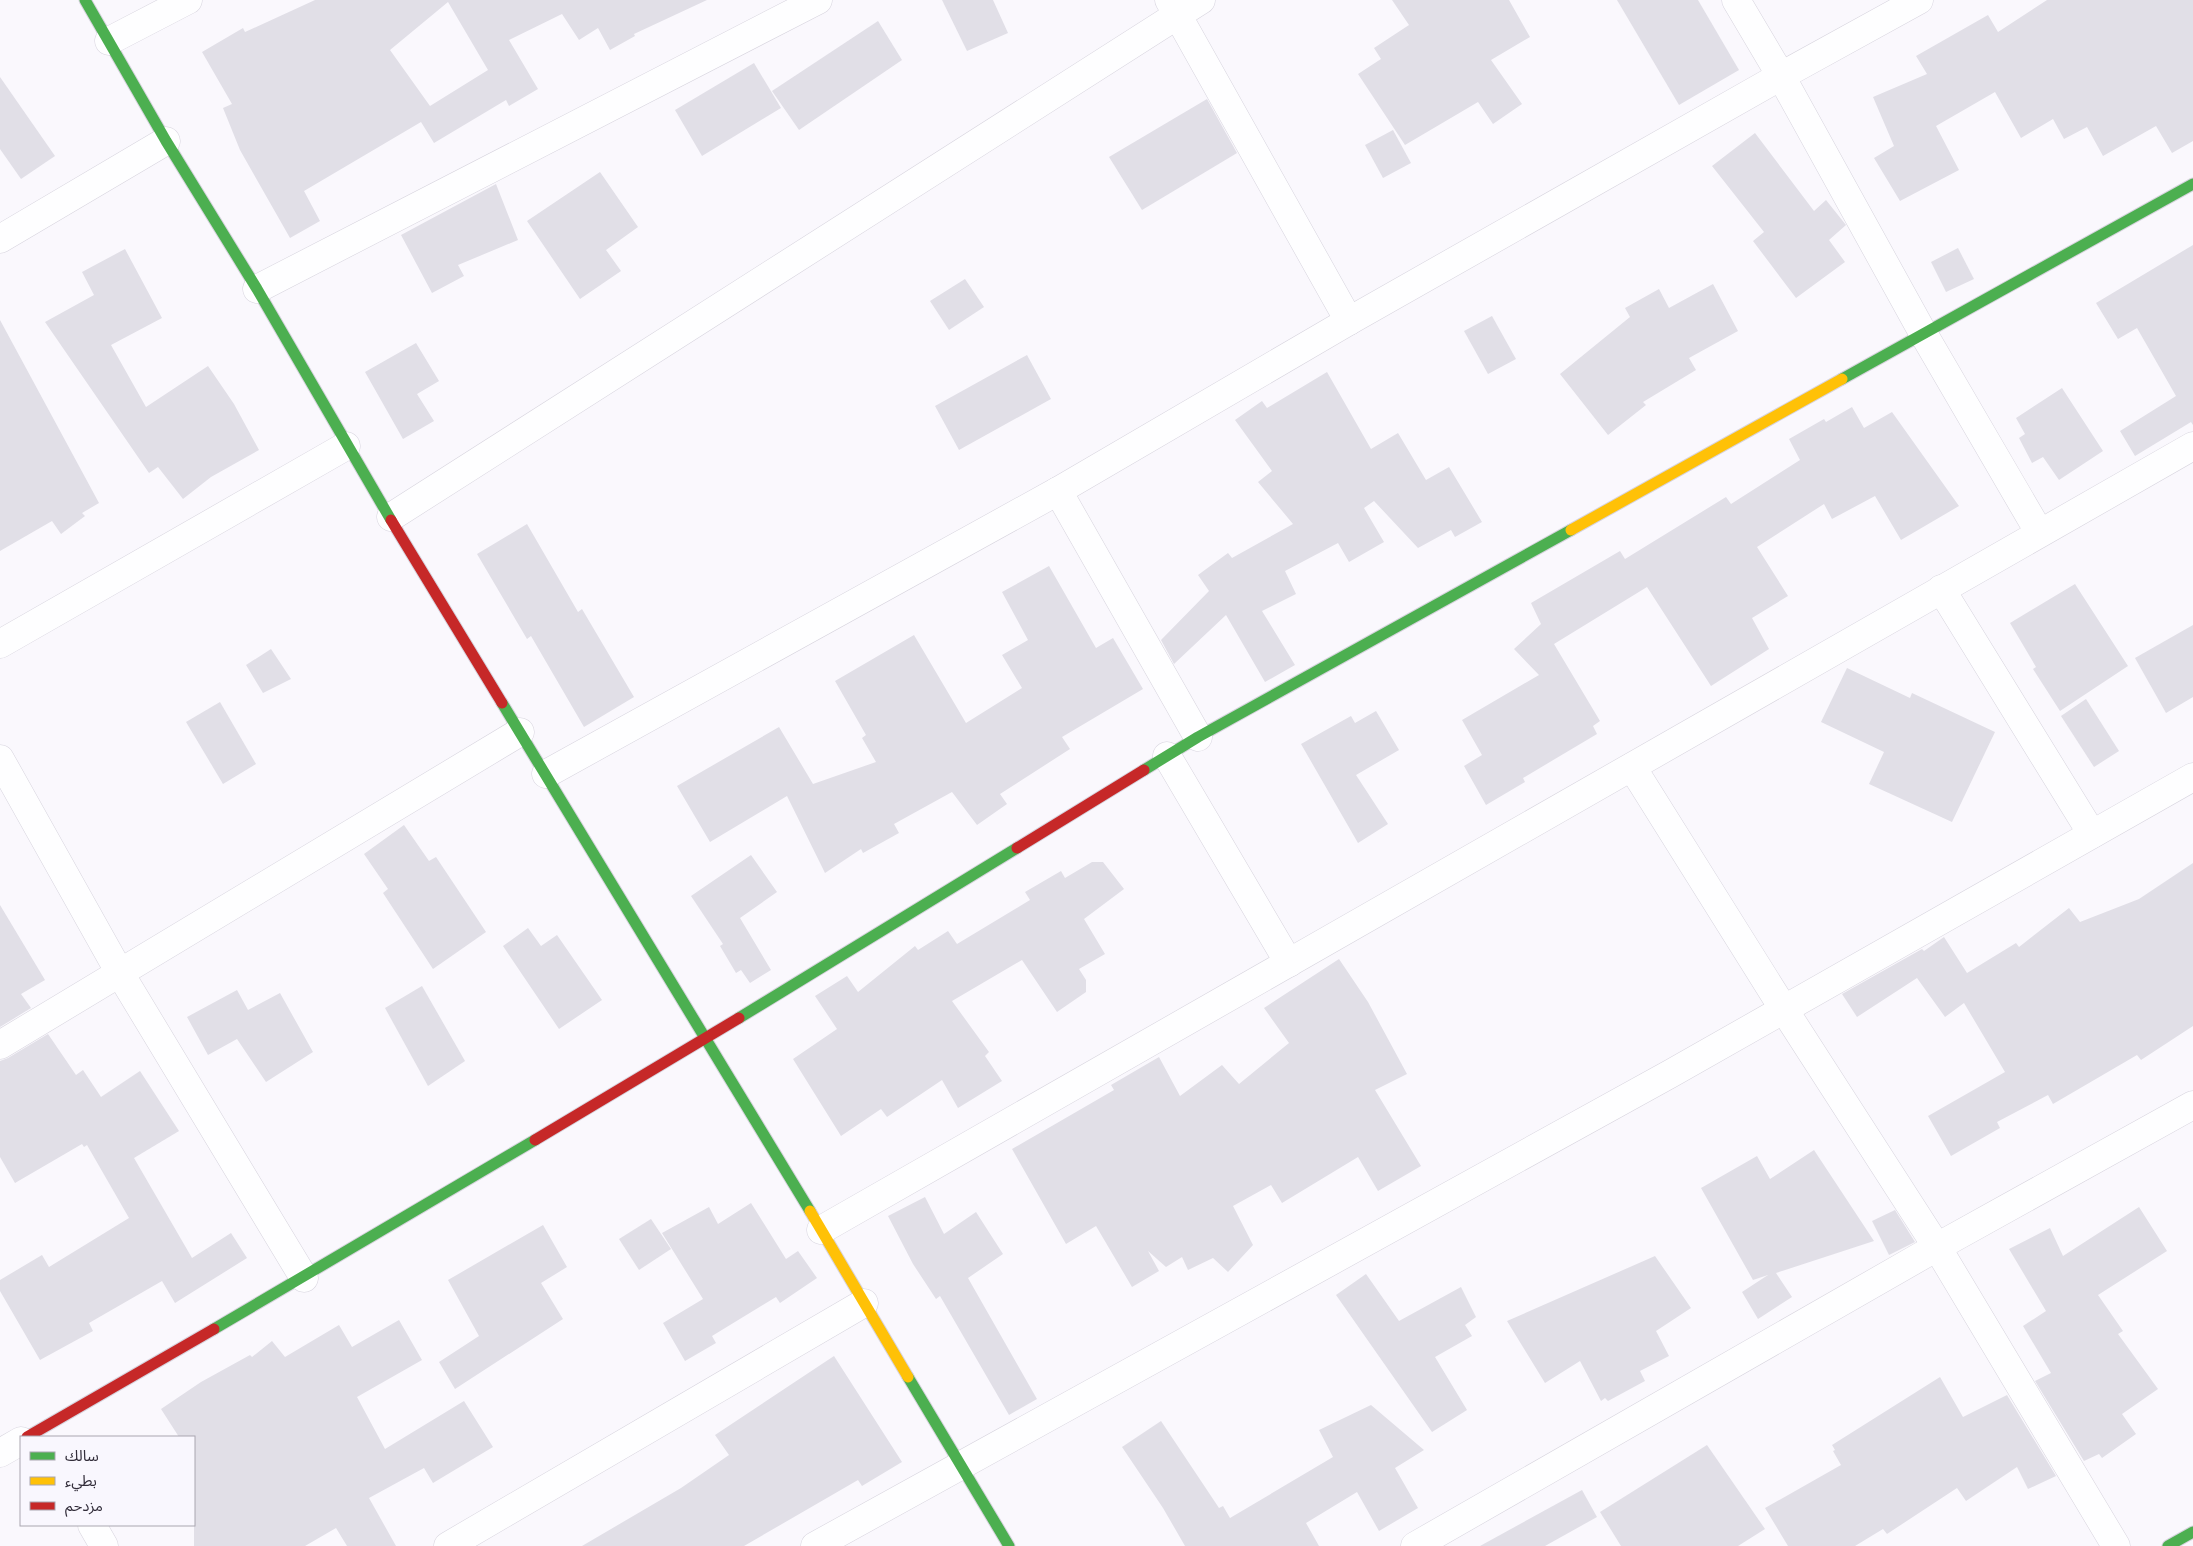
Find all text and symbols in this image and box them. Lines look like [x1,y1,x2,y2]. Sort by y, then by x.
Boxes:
legend [20,1436,195,1526]
text: سالك [65,1440,99,1472]
text: بطيء [65,1465,97,1497]
text: مزدحم [65,1490,103,1522]

